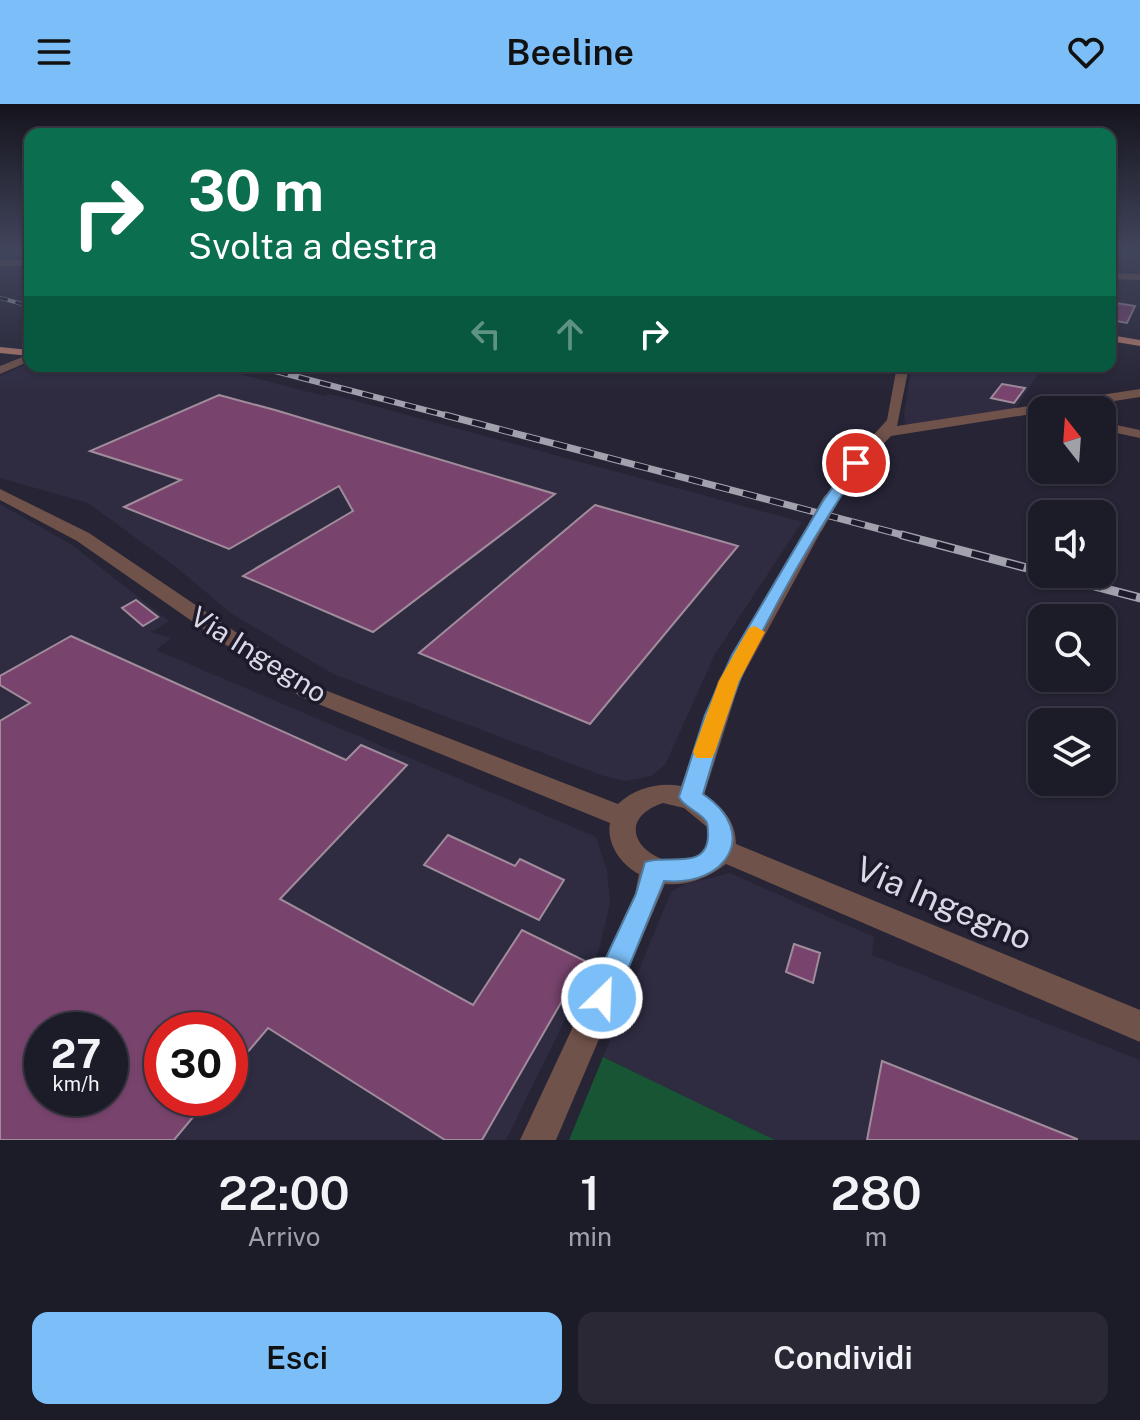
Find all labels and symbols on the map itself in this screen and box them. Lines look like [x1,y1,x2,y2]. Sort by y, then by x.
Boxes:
north arrow [1028,396,1116,484]
pin [822,429,890,497]
street label: Via Ingegno [185,599,333,709]
street label: Via Ingegno [850,848,1038,958]
position arrow [560,956,644,1040]
speed limit sign: 30 [144,1012,248,1116]

